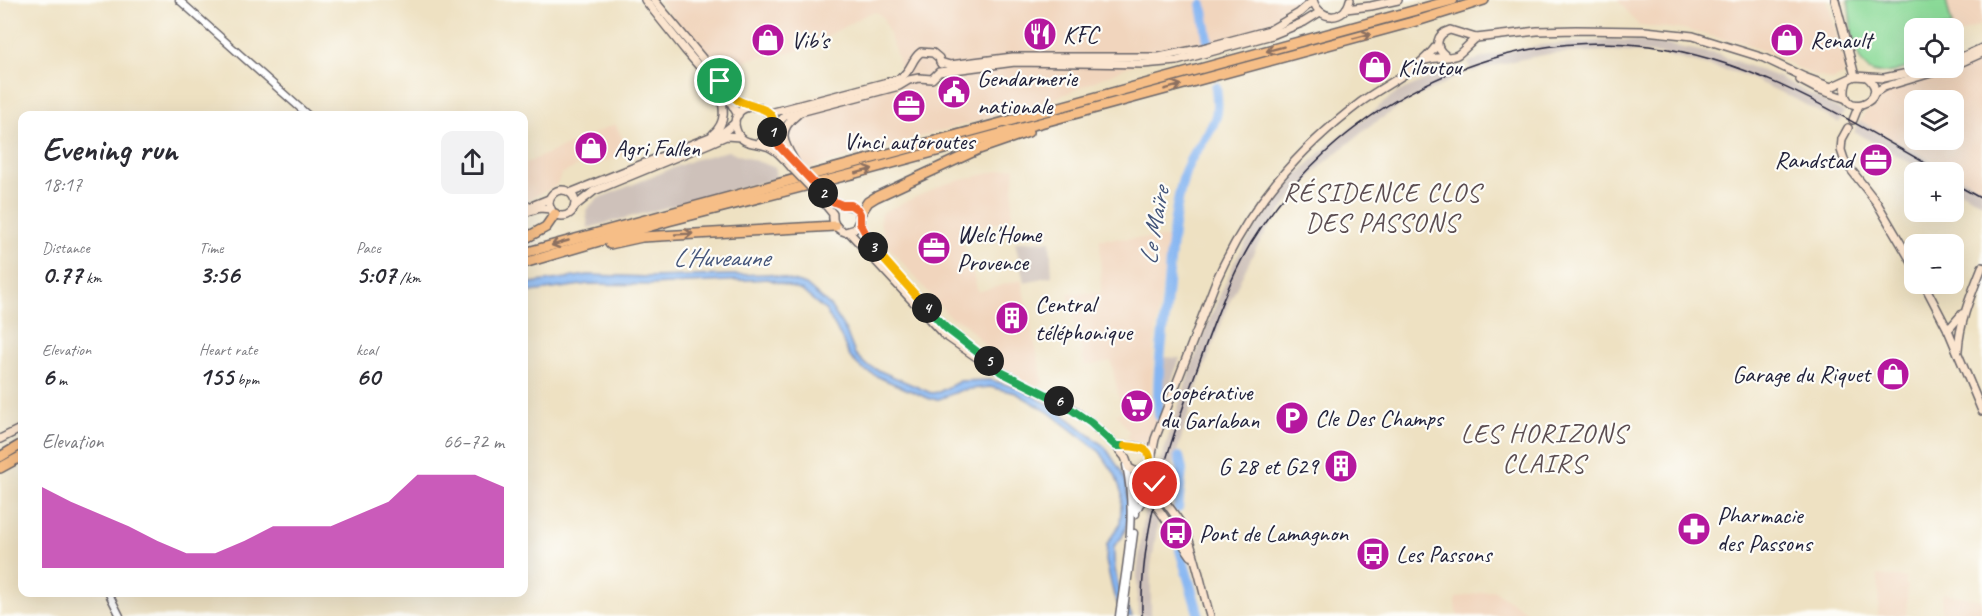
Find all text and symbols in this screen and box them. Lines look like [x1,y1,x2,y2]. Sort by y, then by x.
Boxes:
restaurant icon: KFC [1022,16,1058,52]
map controls [1904,18,1964,294]
button: locate [1904,18,1964,78]
place label: KFC [1063,19,1100,49]
shop icon: Vib's [750,22,786,58]
shop icon: Renault [1769,22,1805,58]
place label: Vib's [791,25,831,55]
place label: Renault [1810,25,1875,55]
one-way arrow [1352,30,1371,41]
one-way arrow [1266,44,1285,55]
shop icon: Kiloutou [1357,49,1393,85]
place label: Kiloutou [1398,52,1464,82]
pin [694,55,745,106]
place label: Gendarmerie nationale [977,63,1079,121]
icon: arrive [703,64,736,97]
public building icon: Gendarmerie nationale [936,74,972,110]
one-way arrow [1164,81,1183,92]
office icon: Vinci autoroutes [891,88,927,124]
button: layers [1904,90,1964,150]
pin: 1 [757,117,787,147]
text: 1 [768,122,776,142]
place label: Vinci autoroutes [844,126,976,156]
text: Evening run [42,128,177,170]
shop icon: Agri Fallen [573,130,609,166]
button: share [441,131,504,194]
place label: Agri Fallen [614,133,700,163]
office icon: Randstad [1858,142,1894,178]
place label: Randstad [1774,145,1857,175]
button: + [1904,162,1964,222]
one-way arrow [854,165,873,176]
text: 18:17 [42,172,82,197]
district label: RÉSIDENCE CLOS DES PASSONS [1283,176,1485,239]
pin: 2 [808,178,838,208]
water label: Le Maïre [1131,180,1178,267]
text: 2 [819,183,827,203]
place label: Welc'Home Provence [957,219,1043,277]
one-way arrow [673,229,693,240]
office icon: Welc'Home Provence [916,230,952,266]
pin: 3 [858,232,888,262]
button: − [1904,234,1964,294]
text: 3 [869,237,877,257]
text: Distance [42,238,90,258]
text: Time [199,238,223,258]
text: Pace [356,238,381,258]
one-way arrow [551,238,570,249]
water label: L'Huveaune [673,241,772,274]
text: 0.77 [42,258,82,291]
text: 3:56 [199,258,239,291]
text: 5:07 [356,258,396,291]
text: km [82,268,102,288]
text: /km [396,268,421,288]
place label: Central téléphonique [1035,289,1134,347]
pin: 4 [912,293,942,323]
text: 4 [923,298,931,318]
building icon: Central téléphonique [994,300,1030,336]
text: Elevation [42,340,91,360]
text: Heart rate [199,340,257,360]
text: kcal [356,340,377,360]
pin: 5 [974,346,1004,376]
text: 5 [986,351,992,371]
shop icon: Garage du Riquet [1875,356,1911,392]
place label: Garage du Riquet [1732,359,1872,389]
text: 6 [42,360,54,393]
text: 155 [199,360,233,393]
text: 60 [356,360,380,393]
text: m [54,370,67,390]
text: bpm [233,370,259,390]
place label: Coopérative du Garlaban [1160,377,1259,435]
pin: 6 [1044,386,1074,416]
supermarket icon: Coopérative du Garlaban [1119,388,1155,424]
text: 6 [1055,391,1063,411]
parking icon: Cle Des Champs [1274,400,1310,436]
place label: Cle Des Champs [1315,403,1445,433]
district label: LES HORIZONS CLAIRS [1461,417,1631,480]
text: Elevation [42,429,104,454]
text: 66–72 m [443,429,504,454]
building icon: G 28 et G29 [1323,448,1359,484]
place label: G 28 et G29 [1218,451,1320,481]
pin [1129,458,1180,509]
icon: check [1138,467,1171,500]
place label: Pharmacie des Passons [1717,500,1813,558]
pharmacy icon: Pharmacie des Passons [1676,511,1712,547]
bus stop icon: Pont de Lamagnon [1158,515,1194,551]
place label: Pont de Lamagnon [1199,518,1349,548]
bus stop icon: Les Passons [1355,536,1391,572]
place label: Les Passons [1396,539,1493,569]

